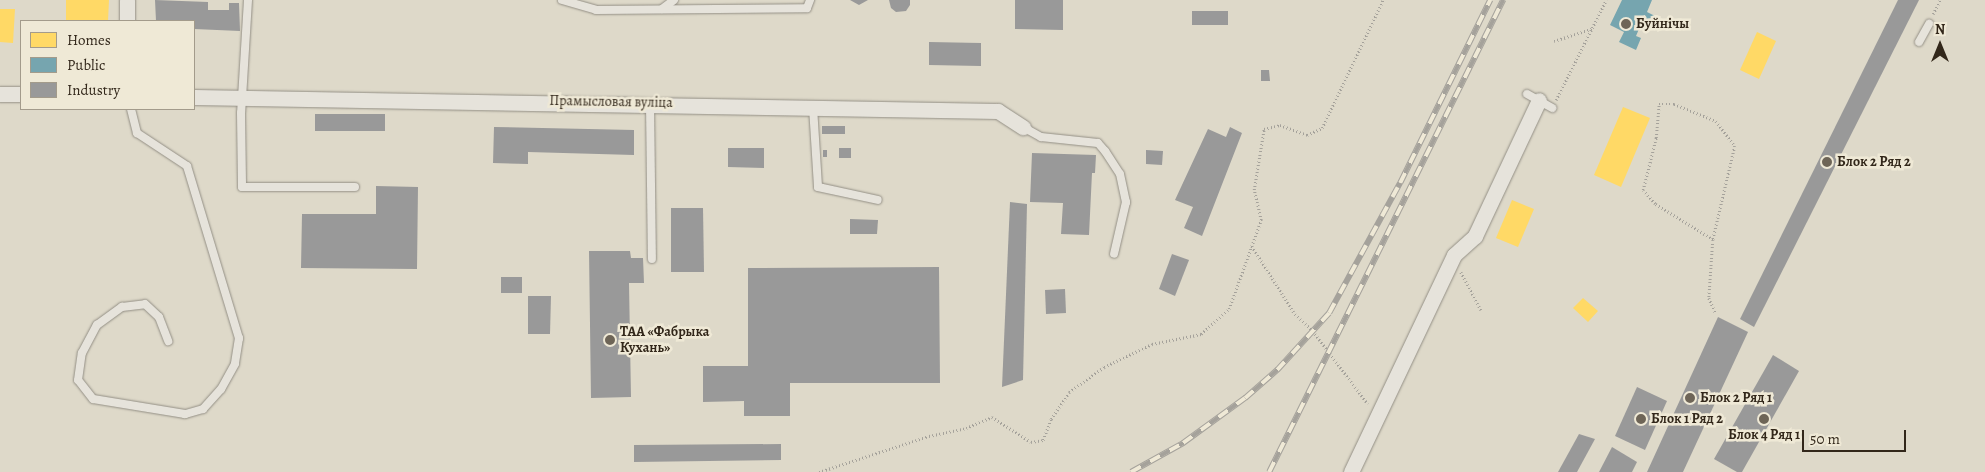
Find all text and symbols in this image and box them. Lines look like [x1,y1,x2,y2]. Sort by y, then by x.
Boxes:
place label: Буйнічы [1636,16,1689,32]
marker: Буйнічы [1620,18,1632,30]
legend [20,20,195,110]
north arrow [1915,20,1965,70]
text: N [1935,20,1945,39]
text: Homes [67,30,111,50]
text: Public [67,55,105,75]
text: Industry [67,80,120,100]
street label: Прамысловая вуліца [549,93,673,111]
place label: Блок 2 Ряд 2 [1837,154,1911,170]
marker: Блок 2 Ряд 2 [1821,156,1833,168]
place label: ТАА «Фабрыка Кухань» [620,324,709,357]
marker: ТАА «Фабрыка Кухань» [604,334,616,346]
place label: Блок 2 Ряд 1 [1700,390,1772,406]
marker: Блок 2 Ряд 1 [1684,392,1696,404]
place label: Блок 1 Ряд 2 [1651,411,1723,427]
marker: Блок 1 Ряд 2 [1635,413,1647,425]
marker: Блок 4 Ряд 1 [1758,413,1770,425]
scale bar [1805,420,1909,452]
place label: Блок 4 Ряд 1 [1728,427,1800,443]
text: 50 m [1810,429,1840,449]

